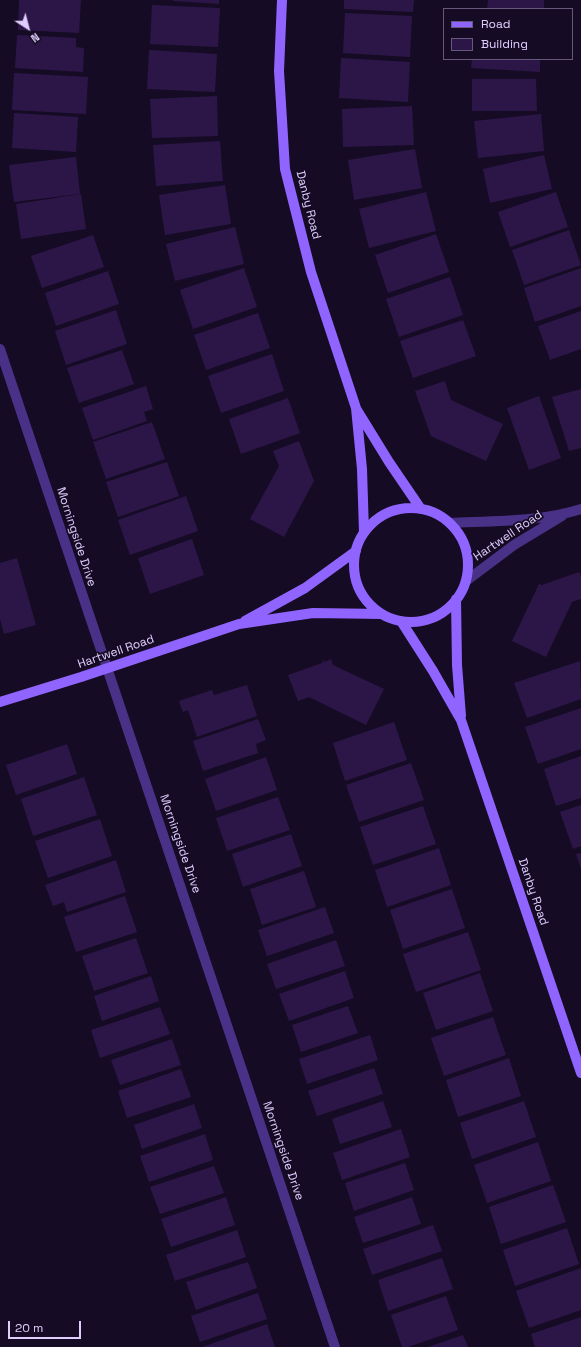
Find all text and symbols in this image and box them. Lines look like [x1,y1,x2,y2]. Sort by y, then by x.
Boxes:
north arrow [8,8,48,48]
legend [443,8,573,60]
text: Road [481,16,510,32]
text: N [28,30,42,46]
text: Building [481,36,528,52]
street label: Danby Road [293,169,323,241]
street label: Morningside Drive [53,486,99,588]
street label: Hartwell Road [471,508,545,564]
street label: Hartwell Road [76,632,156,672]
street label: Morningside Drive [156,793,204,895]
street label: Danby Road [515,857,551,927]
street label: Morningside Drive [259,1100,307,1202]
scale bar [10,1313,83,1339]
text: 20 m [15,1320,43,1336]

